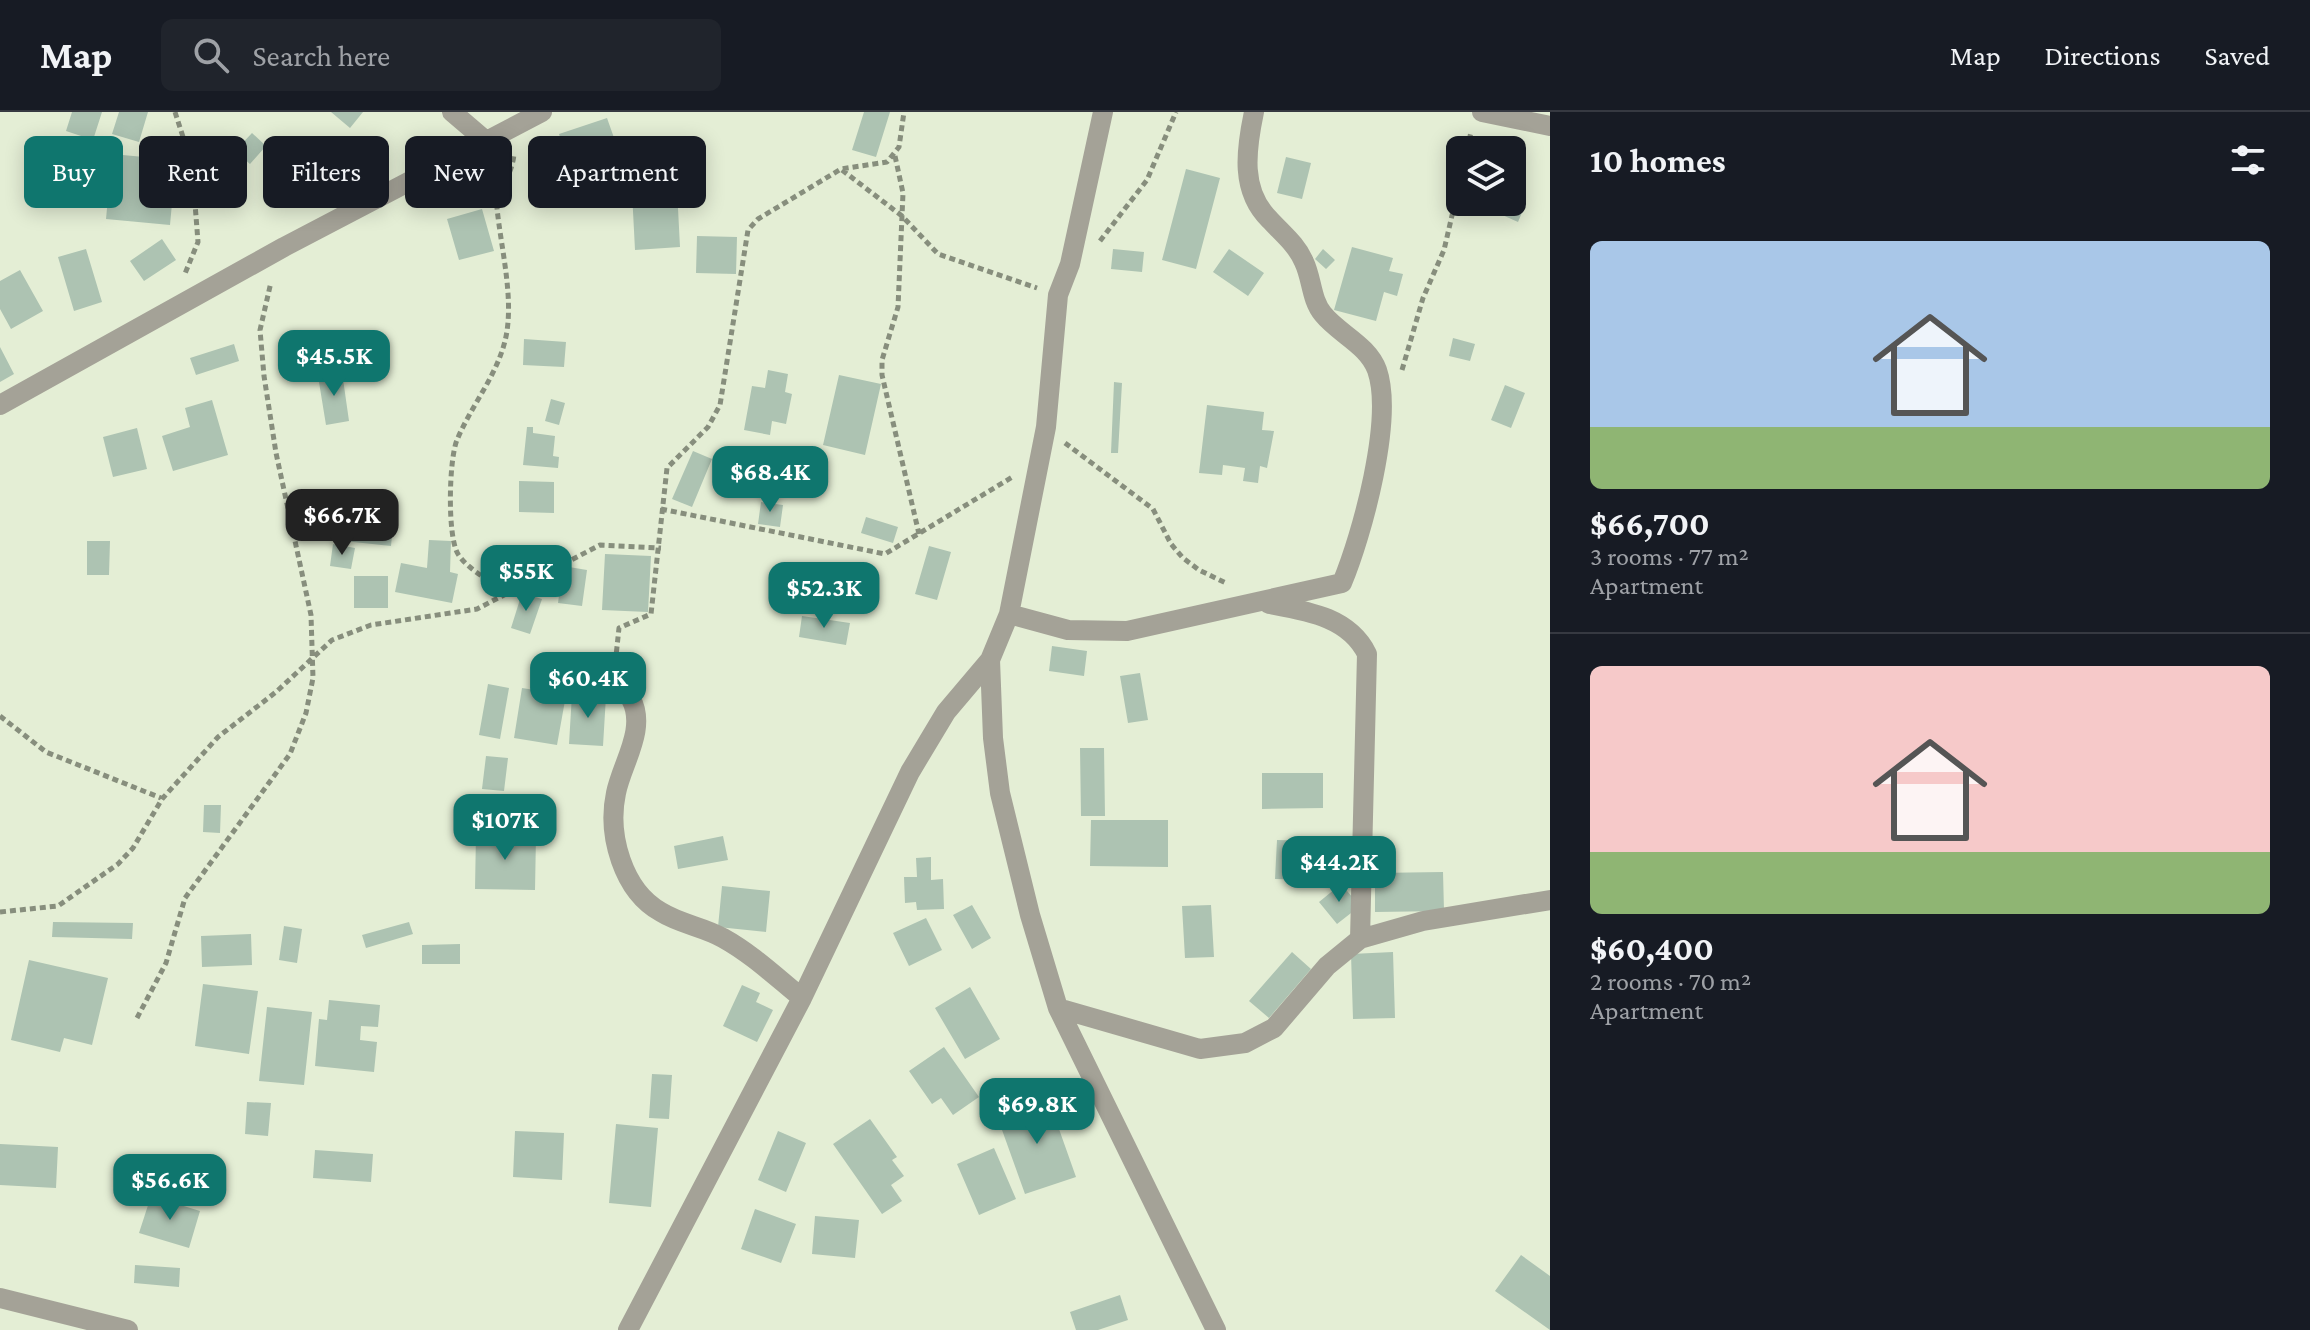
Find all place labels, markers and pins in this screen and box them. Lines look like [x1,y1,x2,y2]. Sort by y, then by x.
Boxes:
pin: $45.5K [269,330,399,398]
pin: $68.4K [705,446,835,514]
pin: $66.7K [277,489,407,557]
pin: $55K [479,545,573,613]
pin: $52.3K [759,562,889,630]
pin: $60.4K [523,652,653,720]
pin: $107K [449,794,561,862]
pin: $44.2K [1274,836,1404,904]
pin: $69.8K [972,1078,1102,1146]
pin: $56.6K [105,1154,235,1222]

